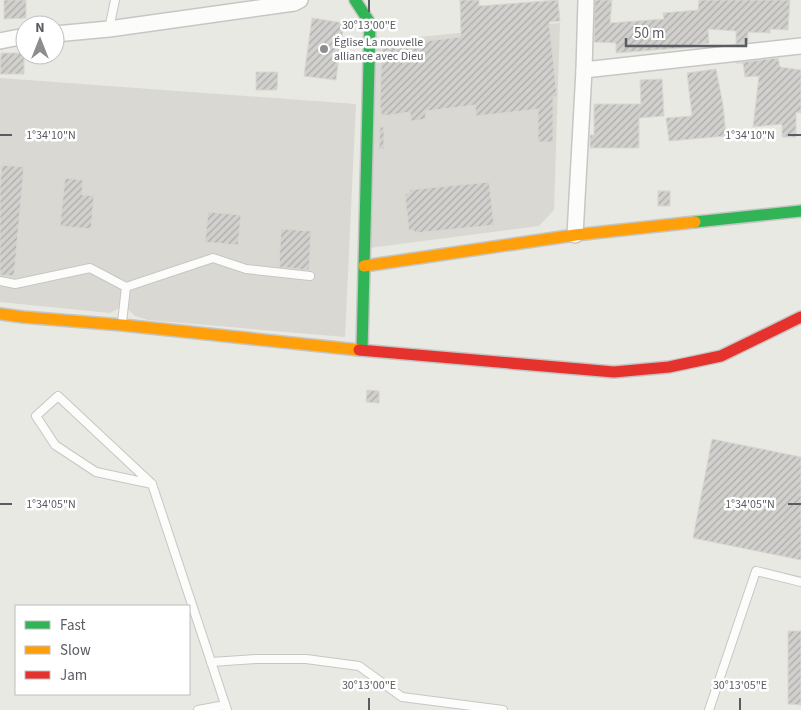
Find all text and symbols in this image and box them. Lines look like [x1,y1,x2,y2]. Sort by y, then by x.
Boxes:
north arrow [15,15,65,65]
scale bar [626,15,746,47]
text: 30°13'00"E [342,17,396,34]
text: N [35,18,45,38]
text: 50 m [634,23,664,44]
place label: Église La nouvelle alliance avec Dieu [334,34,424,65]
marker: Église La nouvelle alliance avec Dieu [318,43,330,55]
text: 1°34'10"N [26,127,76,144]
text: 1°34'10"N [725,127,775,144]
text: 1°34'05"N [26,496,76,513]
text: 1°34'05"N [725,496,775,513]
legend [15,605,190,695]
text: Fast [60,615,86,636]
text: Slow [60,640,91,661]
text: Jam [60,665,87,686]
text: 30°13'00"E [342,677,396,694]
text: 30°13'05"E [713,677,767,694]

